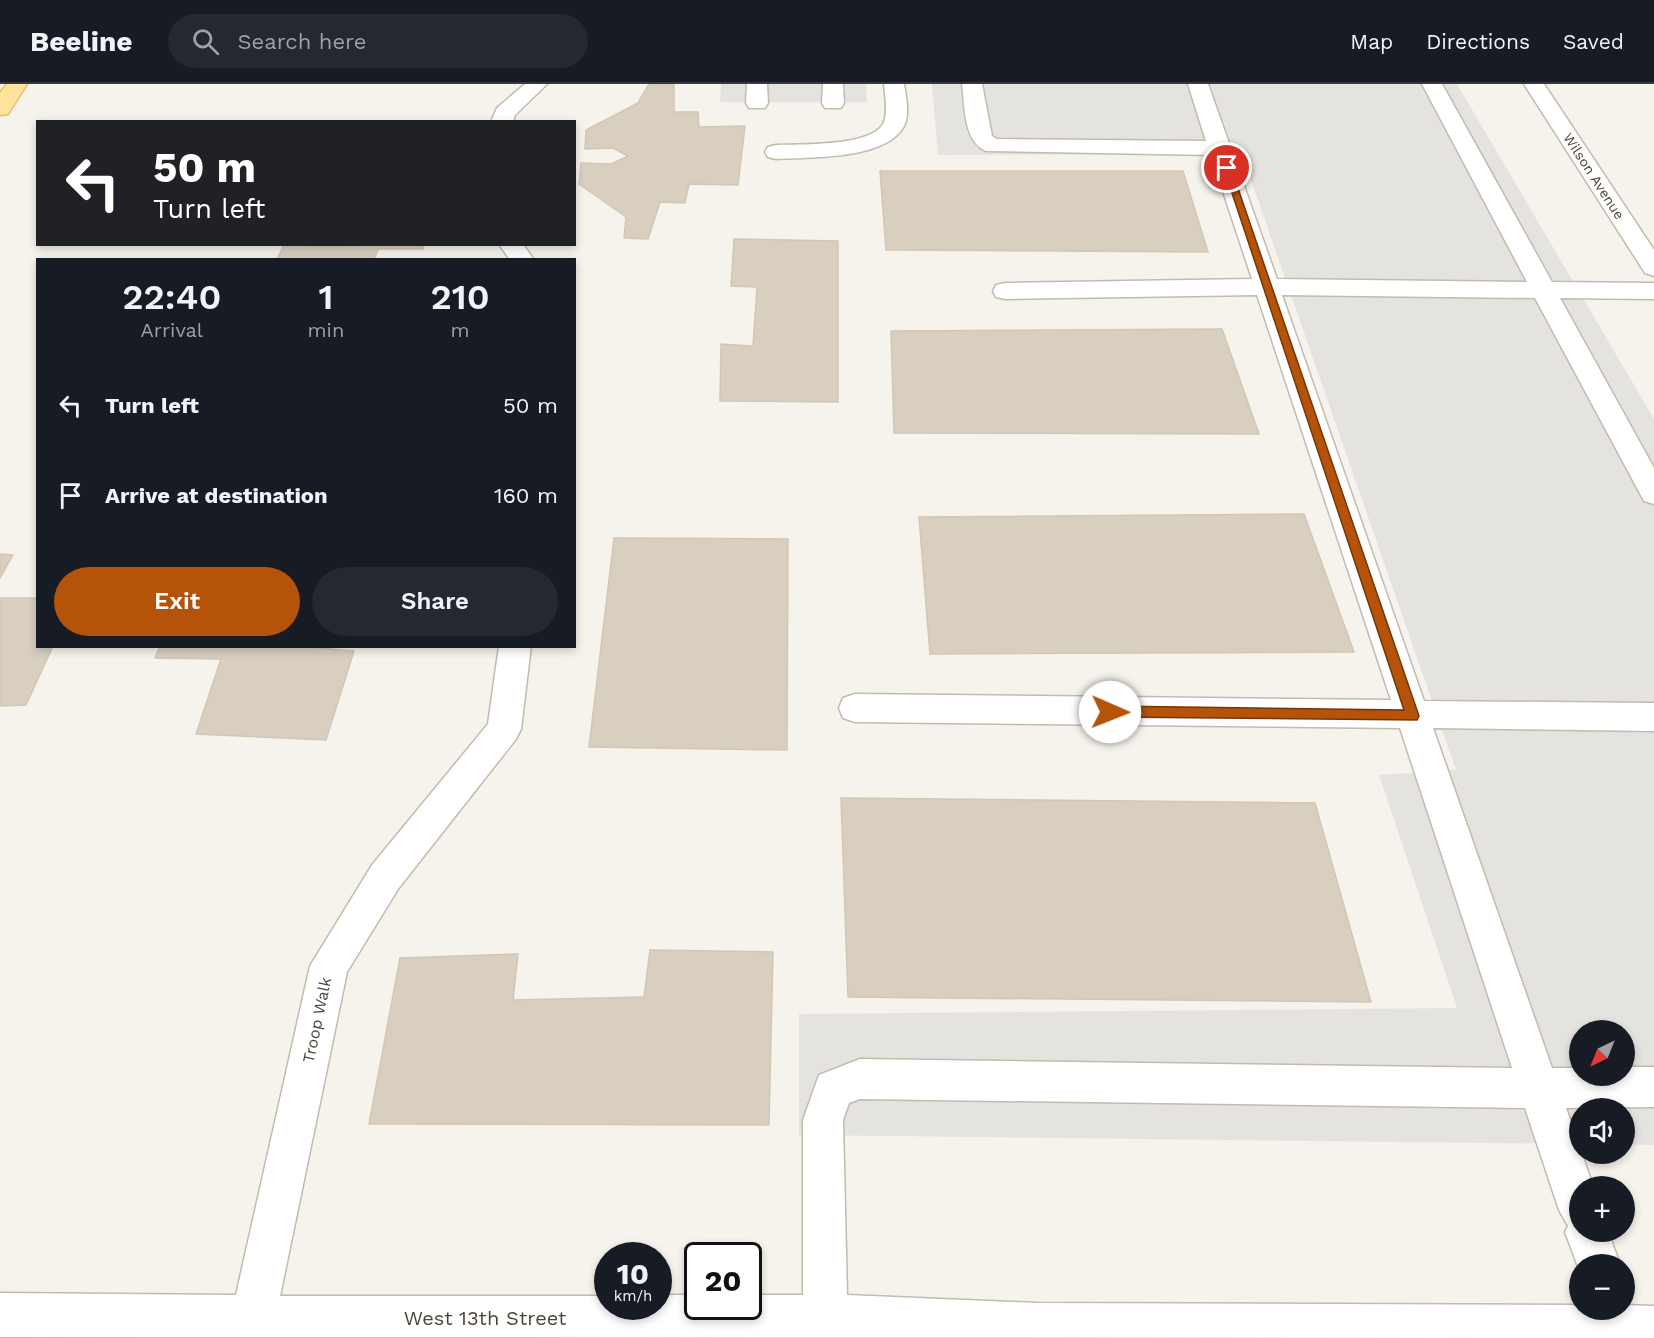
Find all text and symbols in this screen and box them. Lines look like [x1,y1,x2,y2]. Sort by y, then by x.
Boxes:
search box [168,14,588,68]
text: Beeline [30,25,132,58]
icon: search [189,25,222,58]
text: Search here [237,29,366,54]
text: Map [1350,29,1393,54]
text: Directions [1426,29,1530,54]
text: Saved [1563,29,1624,54]
street label: Wilson Avenue [1560,130,1628,222]
pin [1201,142,1252,193]
text: 50 m [153,143,256,192]
icon: left [54,144,132,222]
icon: arrive [1210,151,1243,184]
text: Turn left [153,193,265,225]
text: 22:40 [122,276,221,318]
text: 1 [318,276,333,318]
text: 210 [431,276,490,318]
text: Arrival [141,318,203,342]
text: min [308,318,344,342]
text: m [451,318,470,342]
icon: left [54,389,87,422]
text: Turn left [105,393,199,418]
text: 50 m [503,393,558,418]
icon: arrive [54,479,87,512]
text: Arrive at destination [105,483,328,508]
text: 160 m [494,483,558,508]
button: Exit [54,567,300,636]
button: Share [312,567,558,636]
position arrow [1078,680,1142,744]
street label: Troop Walk [299,976,335,1064]
north arrow [1569,1020,1635,1086]
map controls [1569,1020,1635,1320]
button: sound [1569,1098,1635,1164]
button: + [1569,1176,1635,1242]
speed limit sign: 20 [684,1242,762,1320]
button: − [1569,1254,1635,1320]
text: 10 [617,1256,649,1291]
text: km/h [614,1287,652,1305]
street label: West 13th Street [404,1306,567,1330]

